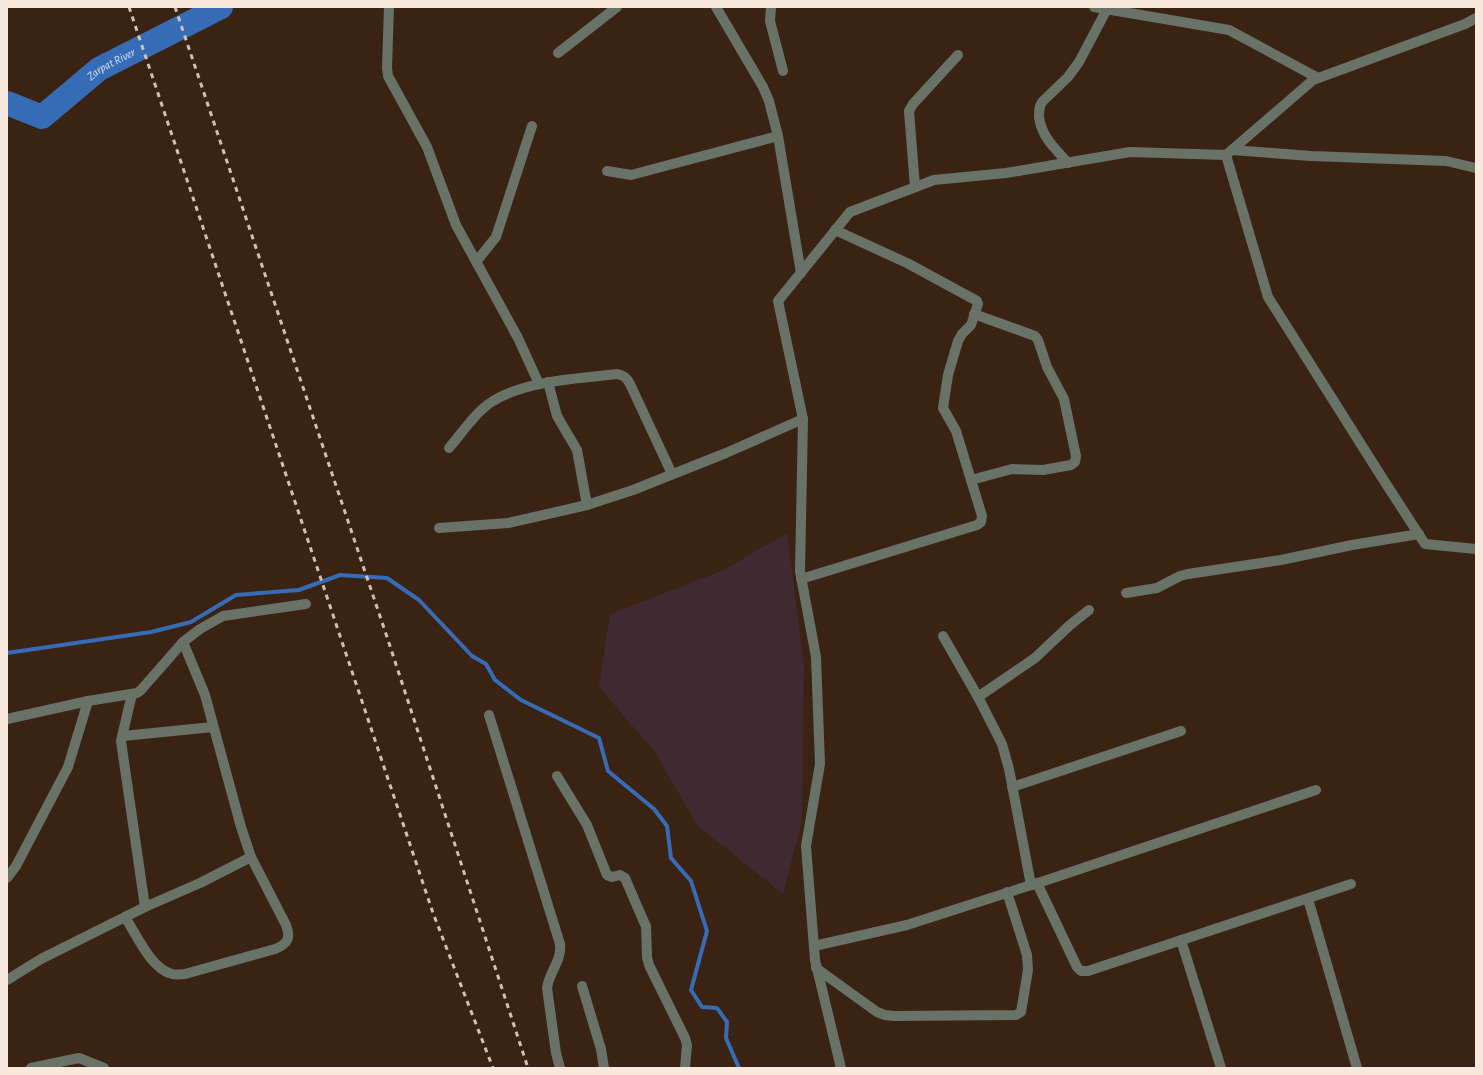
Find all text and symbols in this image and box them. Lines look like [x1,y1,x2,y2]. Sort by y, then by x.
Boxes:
water label: Zarpat River [85,45,138,83]

